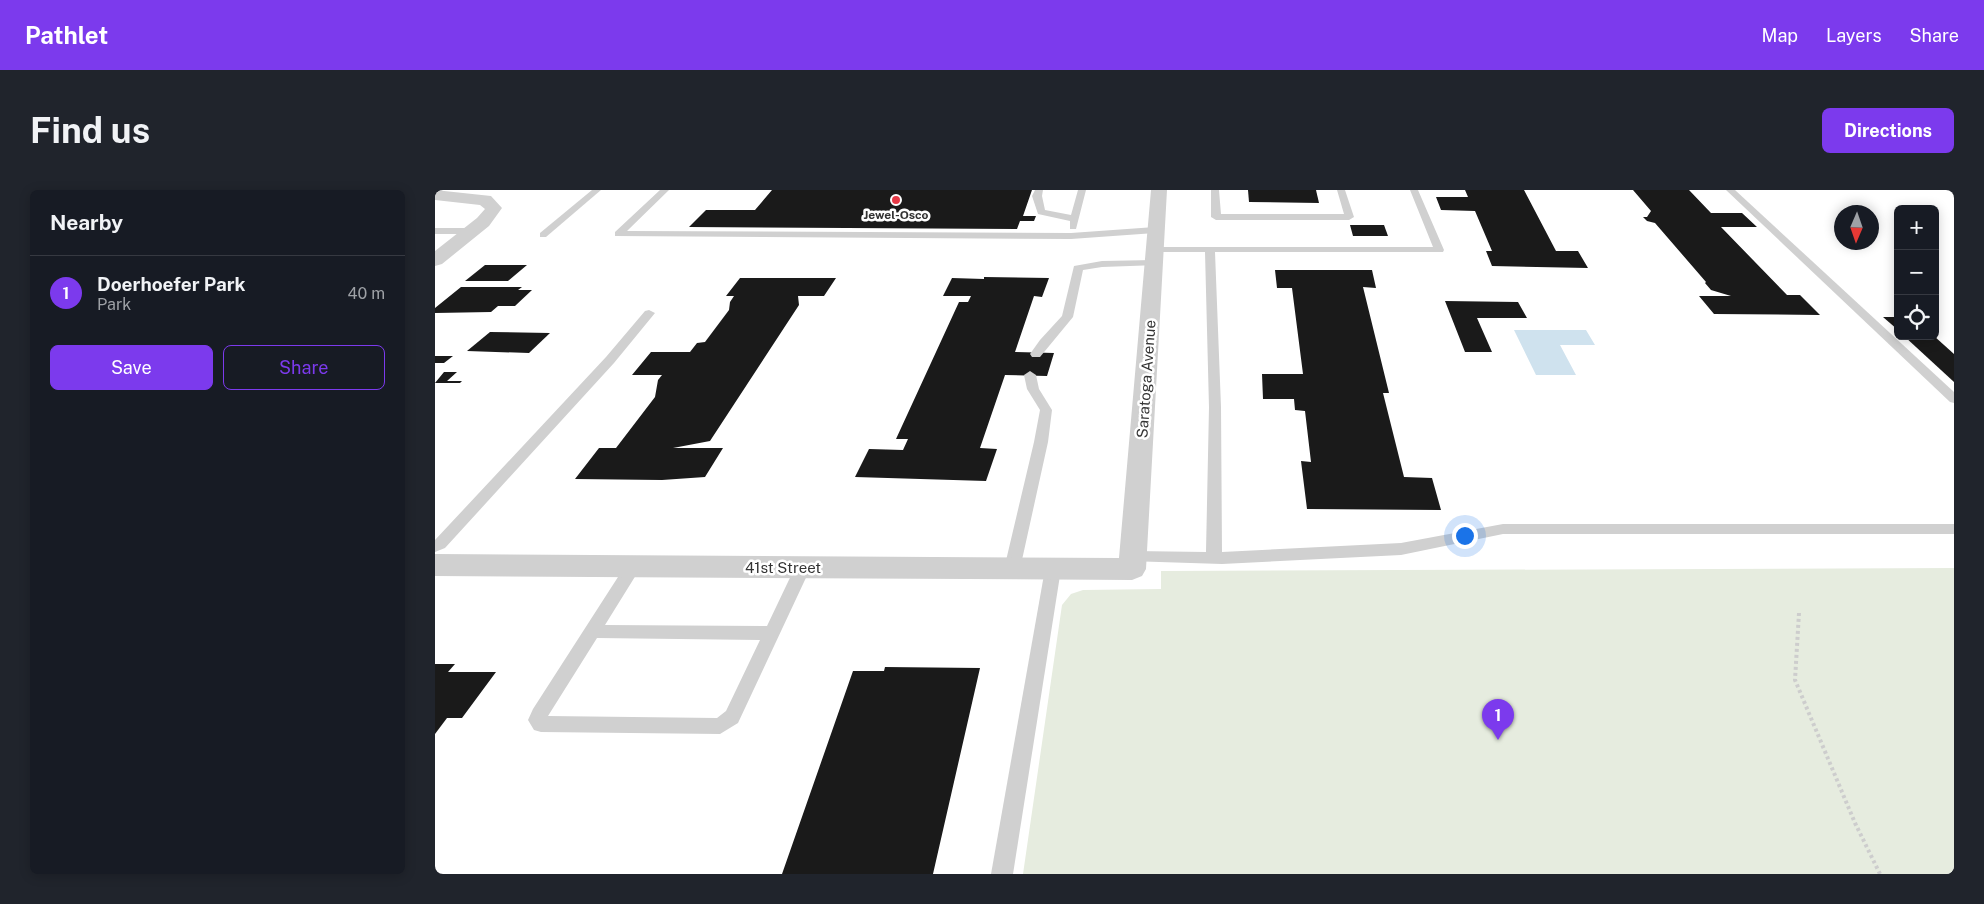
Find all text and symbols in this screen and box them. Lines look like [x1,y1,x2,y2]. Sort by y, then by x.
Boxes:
text: Pathlet [25,21,108,49]
text: Map [1762,25,1798,46]
text: Layers [1826,25,1882,46]
text: Share [1910,25,1959,46]
button: Directions [1822,108,1954,153]
text: Find us [30,110,150,151]
marker: Jewel-Osco [890,194,902,206]
north arrow [1834,205,1879,250]
map controls [1894,205,1939,340]
button: + [1894,205,1939,250]
place label: Jewel-Osco [863,208,929,222]
text: Nearby [50,210,123,235]
button: − [1894,250,1939,295]
text: Doerhoefer Park [97,273,246,295]
text: 1 [63,284,69,303]
text: 40 m [347,284,385,303]
text: Park [97,295,131,314]
button: locate [1894,295,1939,340]
street label: Saratoga Avenue [1133,319,1159,439]
button: Save [50,345,213,390]
button: Share [223,345,385,390]
your location [1452,523,1478,549]
street label: 41st Street [745,559,821,576]
pin: 1 [1482,699,1514,740]

